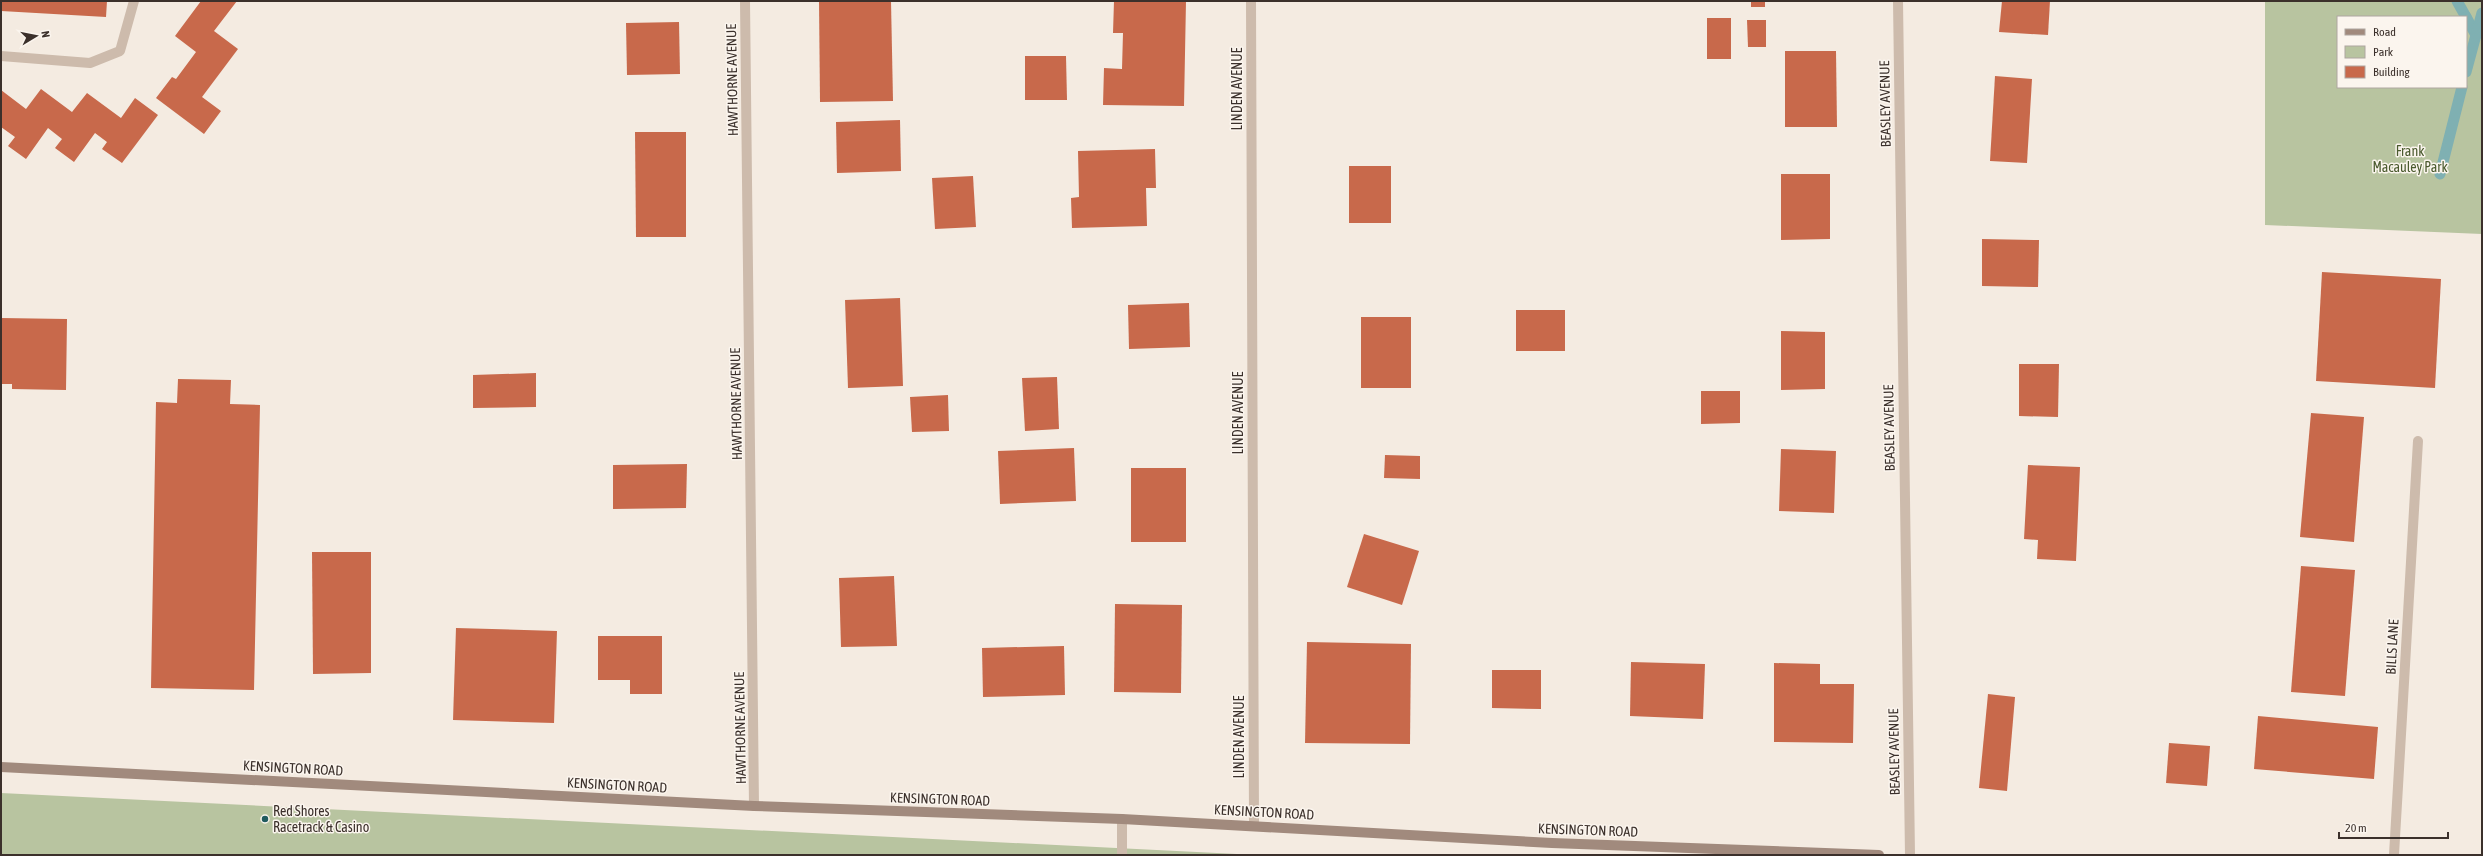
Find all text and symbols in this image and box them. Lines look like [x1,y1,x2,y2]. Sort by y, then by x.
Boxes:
north arrow [16,16,56,56]
legend [2337,16,2467,88]
street label: HAWTHORNE AVENUE [723,24,741,136]
text: Road [2373,25,2396,39]
text: N [39,30,52,39]
text: Park [2373,45,2394,59]
street label: LINDEN AVENUE [1229,47,1245,131]
street label: BEASLEY AVENUE [1876,60,1894,148]
text: Building [2373,65,2411,79]
park label: Frank Macauley Park [2372,143,2448,175]
street label: HAWTHORNE AVENUE [727,348,745,460]
street label: LINDEN AVENUE [1230,371,1246,455]
street label: BEASLEY AVENUE [1880,384,1898,472]
street label: BILLS LANE [2383,619,2401,675]
street label: HAWTHORNE AVENUE [731,672,749,784]
street label: LINDEN AVENUE [1231,695,1247,779]
street label: BEASLEY AVENUE [1885,708,1903,796]
street label: KENSINGTON ROAD [243,757,344,779]
street label: KENSINGTON ROAD [567,774,668,796]
street label: KENSINGTON ROAD [890,789,990,809]
street label: KENSINGTON ROAD [1214,801,1315,823]
place label: Red Shores Racetrack & Casino [273,803,369,835]
marker: Red Shores Racetrack & Casino [260,814,270,824]
scale bar [2339,814,2448,840]
street label: KENSINGTON ROAD [1538,820,1638,840]
text: 20 m [2345,821,2367,835]

